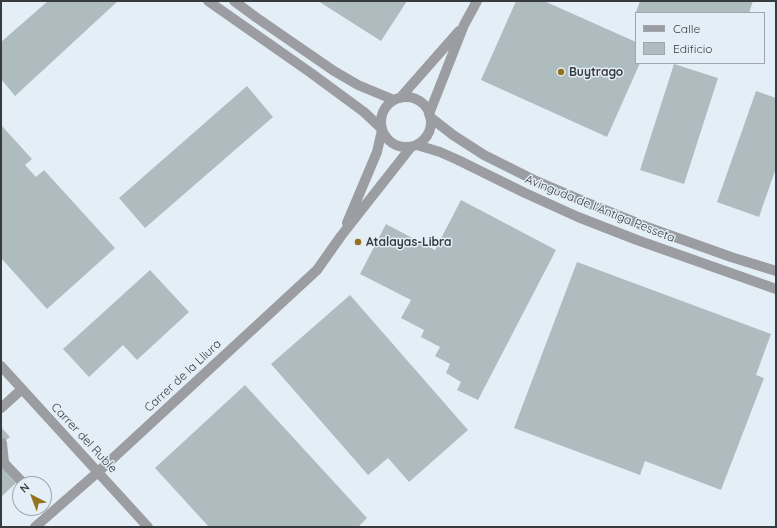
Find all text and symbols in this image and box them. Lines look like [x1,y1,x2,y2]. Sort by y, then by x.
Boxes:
legend [635,12,765,64]
text: Calle [673,21,700,36]
text: Edificio [673,41,713,56]
place label: Buytrago [569,65,623,79]
marker: Buytrago [556,67,566,77]
street label: Avinguda de l'Antiga Pesseta [523,172,677,246]
place label: Atalayas-Libra [366,235,452,249]
marker: Atalayas-Libra [353,237,363,247]
street label: Carrer de la Lliura [142,337,224,415]
street label: Carrer del Ruble [48,400,120,476]
north arrow [12,476,52,516]
text: N [17,480,32,496]

